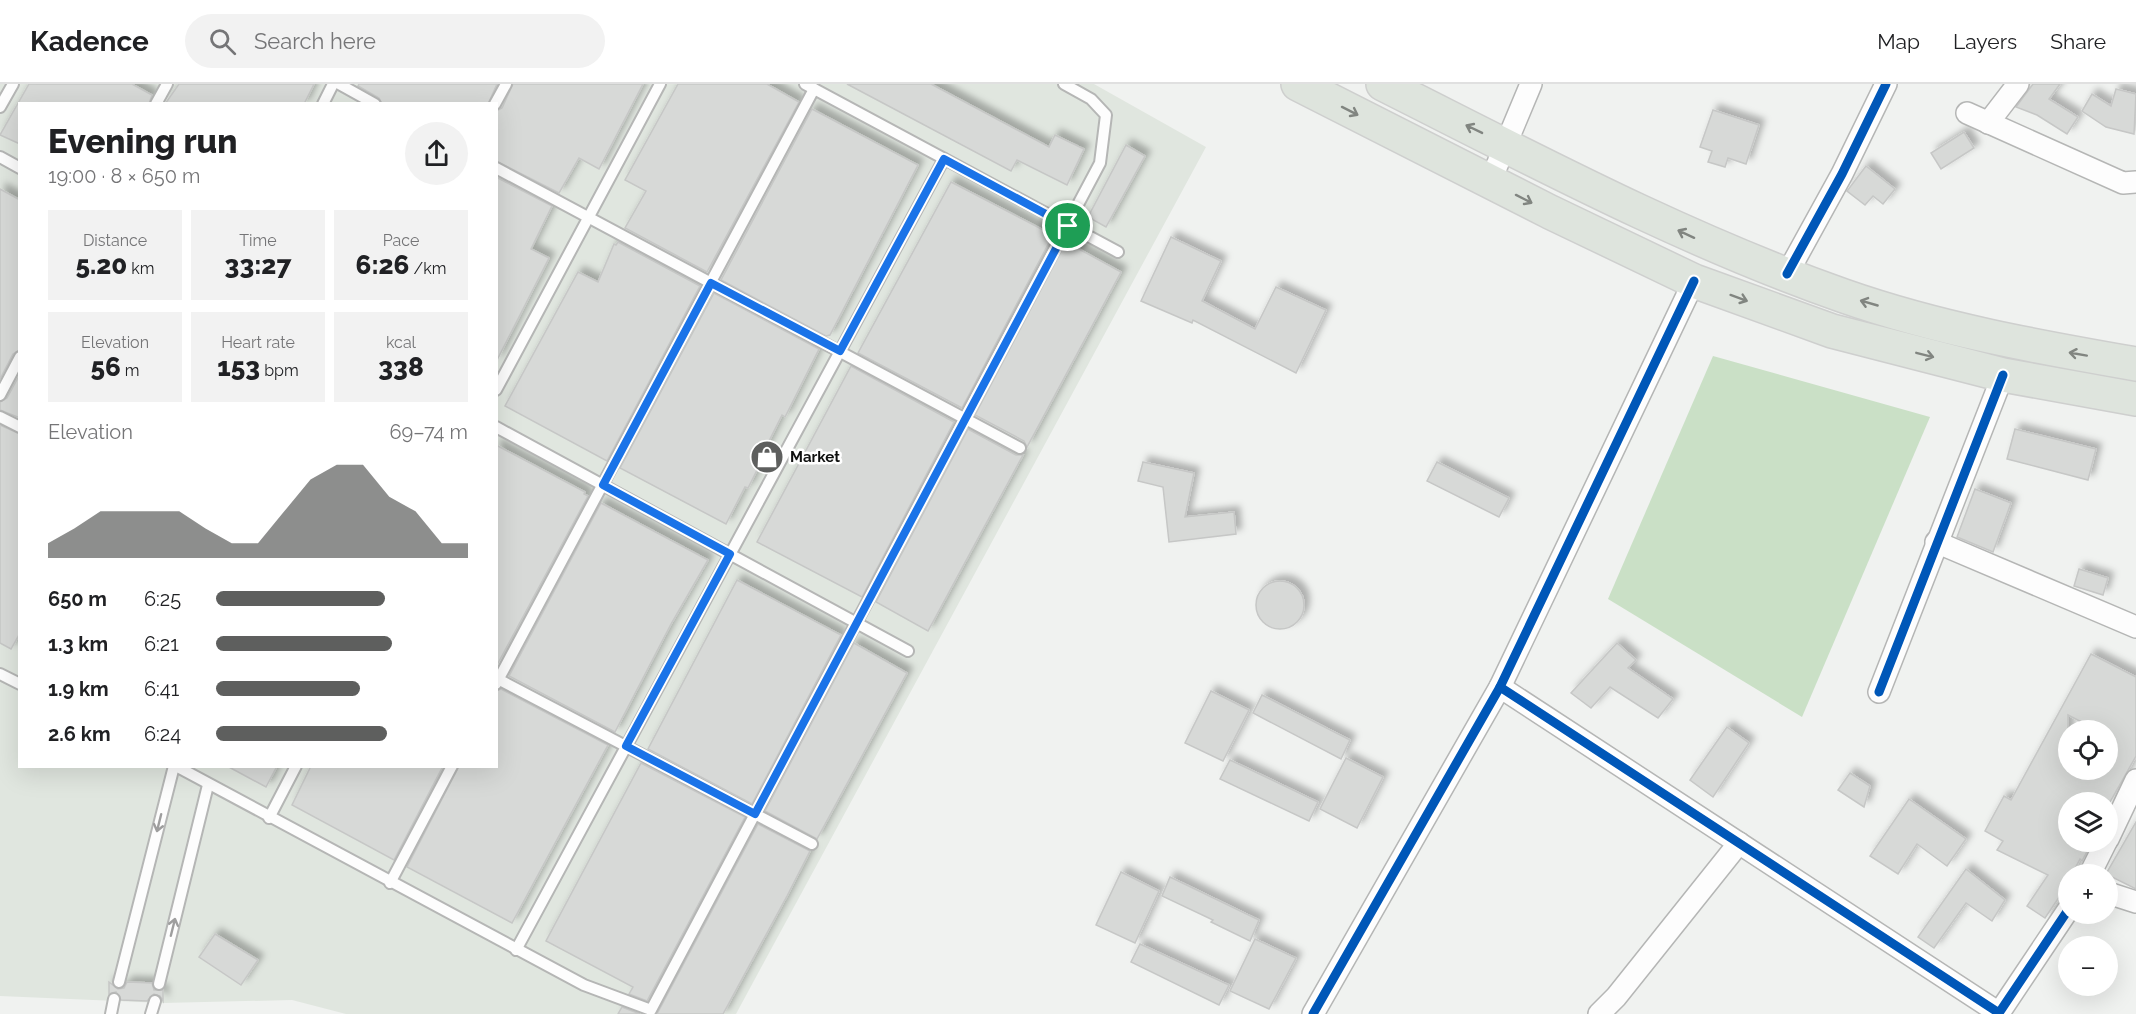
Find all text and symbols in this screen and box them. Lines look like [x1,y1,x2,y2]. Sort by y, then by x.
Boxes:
search box [185,14,605,68]
text: Kadence [30,25,149,58]
icon: search [206,25,239,58]
text: Search here [254,28,376,54]
text: Map [1877,29,1920,54]
text: Layers [1953,29,2017,54]
text: Share [2050,29,2106,54]
one-way arrow [1341,105,1359,117]
text: Evening run [48,122,238,161]
button: share [405,122,468,185]
one-way arrow [1465,123,1483,135]
text: 19:00 · 8 × 650 m [48,164,200,188]
one-way arrow [1514,194,1532,205]
pin [1042,200,1093,251]
icon: arrive [1051,209,1084,242]
one-way arrow [1678,228,1696,239]
text: Distance [83,231,147,250]
text: Time [239,231,277,250]
text: Pace [383,231,419,250]
text: 5.20 [75,250,127,280]
text: 33:27 [225,250,291,280]
text: 6:26 [356,250,409,280]
text: km [127,259,155,278]
text: /km [409,259,446,278]
one-way arrow [1729,293,1748,304]
one-way arrow [1859,297,1878,308]
text: Elevation [81,333,149,352]
text: Heart rate [221,333,295,352]
text: kcal [386,333,416,352]
one-way arrow [2069,348,2089,359]
one-way arrow [1915,349,1934,361]
text: 56 [90,352,121,382]
text: 153 [217,352,260,382]
text: 338 [378,352,424,382]
text: m [121,361,140,380]
text: bpm [260,361,299,380]
text: Elevation [48,420,133,444]
text: 69–74 m [389,420,468,444]
shop icon: Market [749,439,785,475]
place label: Market [790,448,840,466]
text: 650 m [48,587,107,611]
text: 6:25 [144,587,181,611]
text: 1.3 km [48,632,108,656]
text: 6:21 [144,632,179,656]
text: 1.9 km [48,677,109,701]
text: 6:41 [144,677,179,701]
map controls [2058,720,2118,996]
button: locate [2058,720,2118,780]
text: 2.6 km [48,722,111,746]
text: 6:24 [144,722,181,746]
button: layers [2058,792,2118,852]
one-way arrow [153,813,165,832]
button: + [2058,864,2118,924]
one-way arrow [168,918,180,937]
button: − [2058,936,2118,996]

